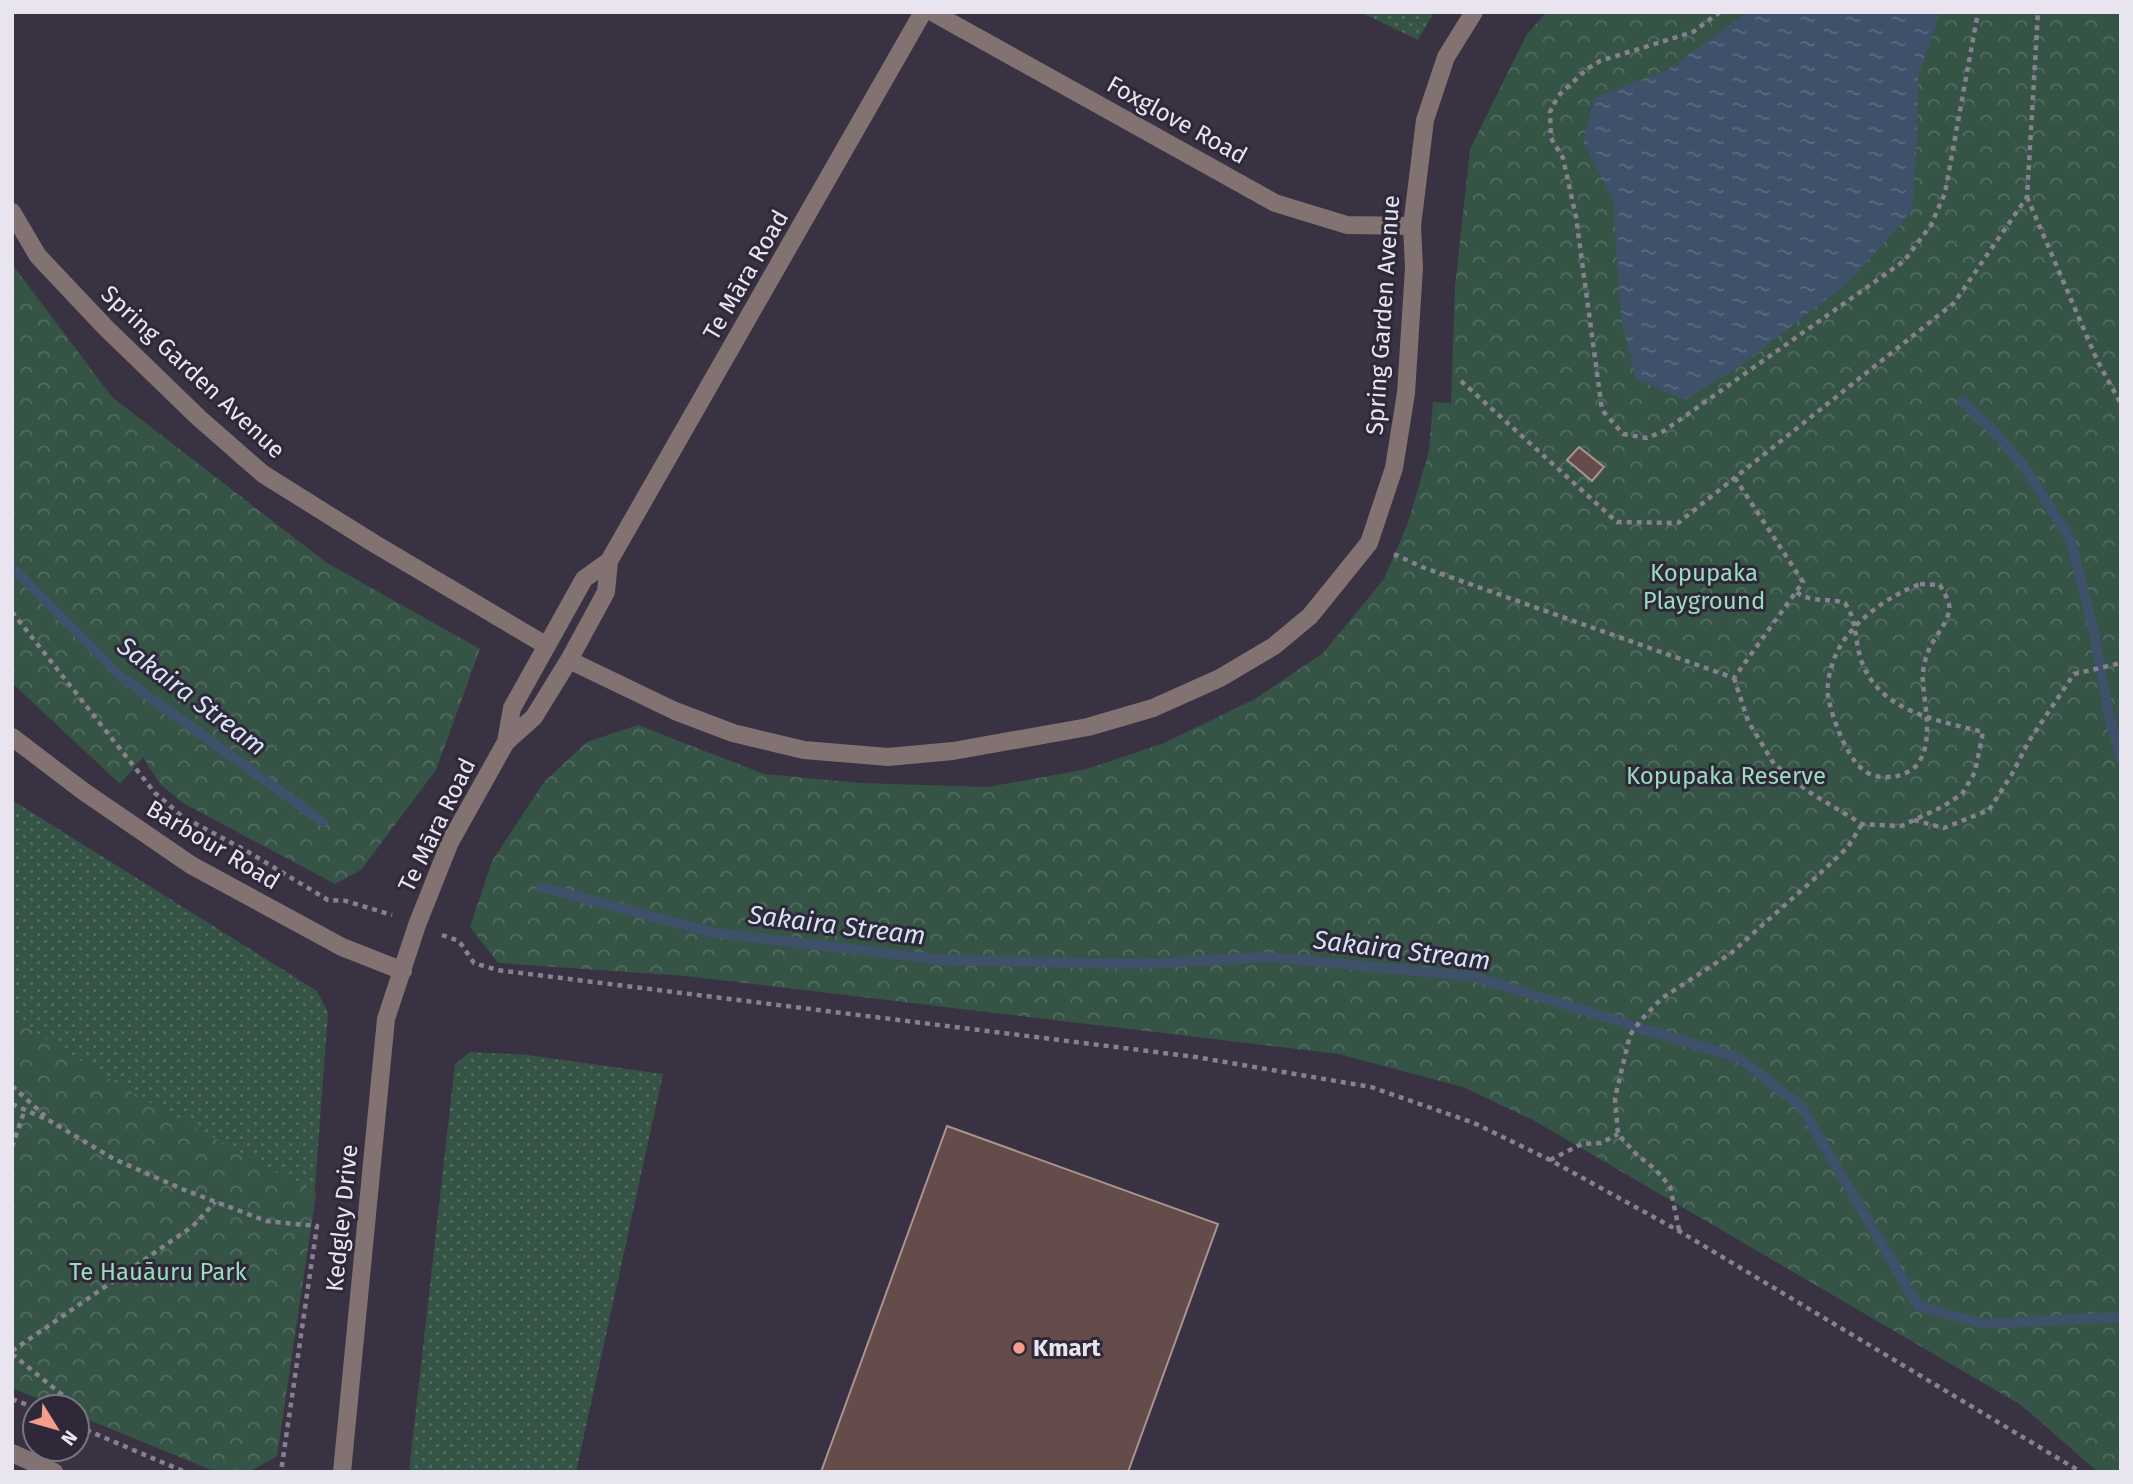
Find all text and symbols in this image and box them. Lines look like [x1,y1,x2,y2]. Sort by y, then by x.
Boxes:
street label: Foxglove Road [1102,70,1252,170]
street label: Spring Garden Avenue [1361,194,1405,436]
street label: Te Māra Road [698,205,794,345]
street label: Spring Garden Avenue [95,280,291,464]
park label: Kopupaka Playground [1643,559,1765,615]
water label: Sakaira Stream [110,630,272,762]
street label: Te Māra Road [393,753,481,897]
park label: Kopupaka Reserve [1626,762,1826,790]
street label: Barbour Road [141,794,285,896]
water label: Sakaira Stream [746,899,927,952]
water label: Sakaira Stream [1311,924,1492,977]
street label: Kedgley Drive [320,1143,364,1293]
park label: Te Hauāuru Park [69,1258,248,1286]
place label: Kmart [1033,1334,1101,1362]
marker: Kmart [1011,1340,1027,1356]
north arrow [21,1393,91,1463]
text: N [56,1426,82,1450]

